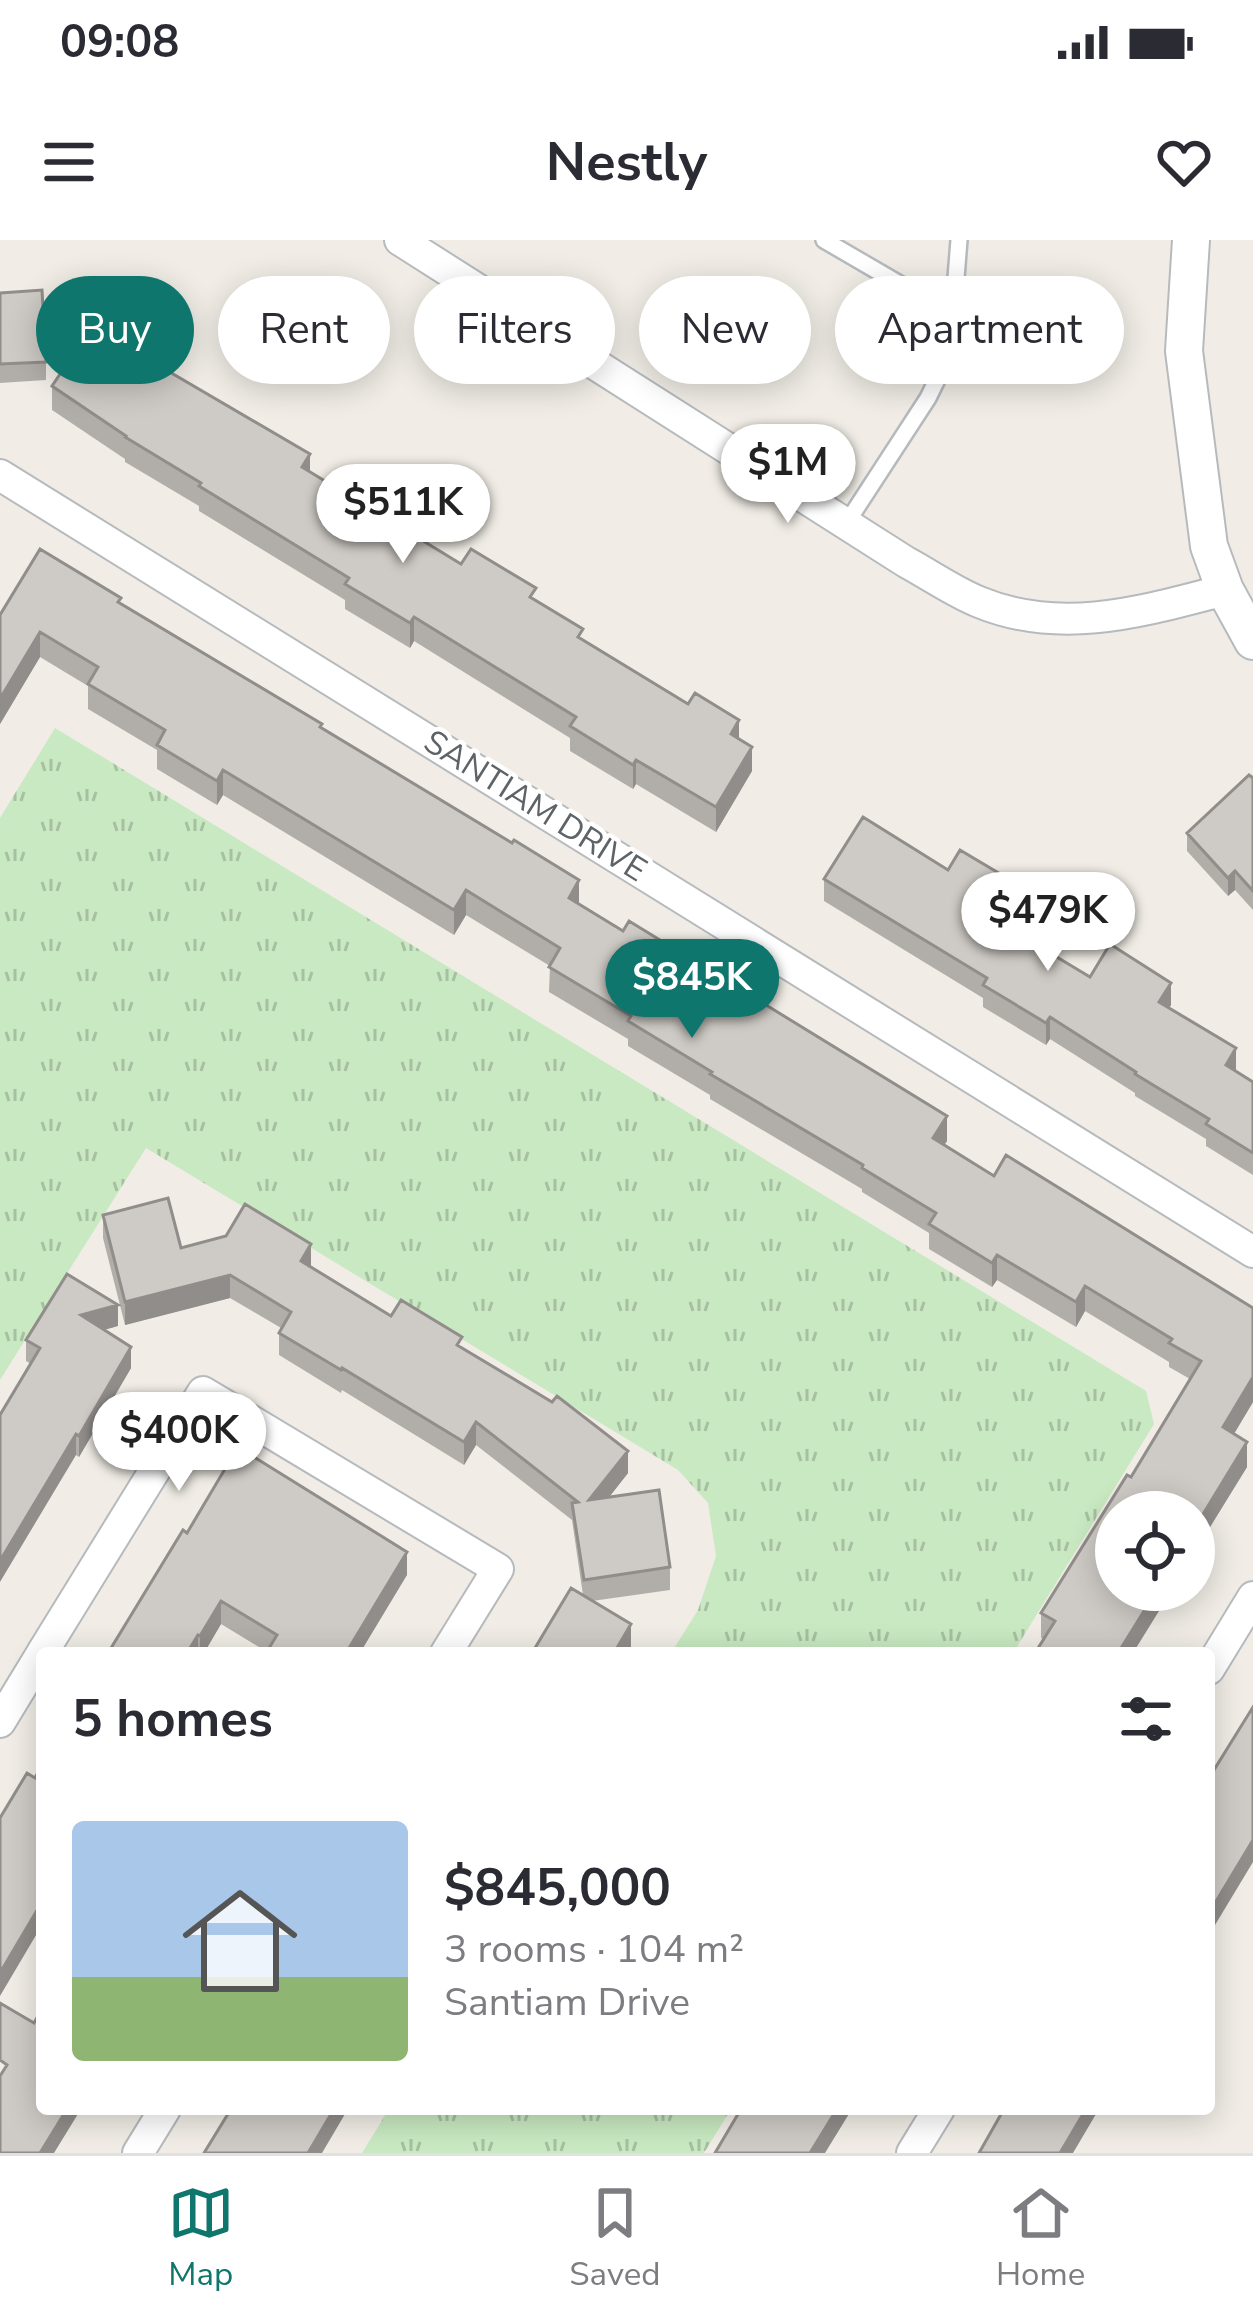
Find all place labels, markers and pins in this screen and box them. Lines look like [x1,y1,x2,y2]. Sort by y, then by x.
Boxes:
pin: $1M [730,424,846,526]
pin: $511K [319,464,487,566]
pin: $479K [964,872,1132,974]
pin: $845K [608,939,776,1041]
pin: $400K [95,1392,263,1494]

